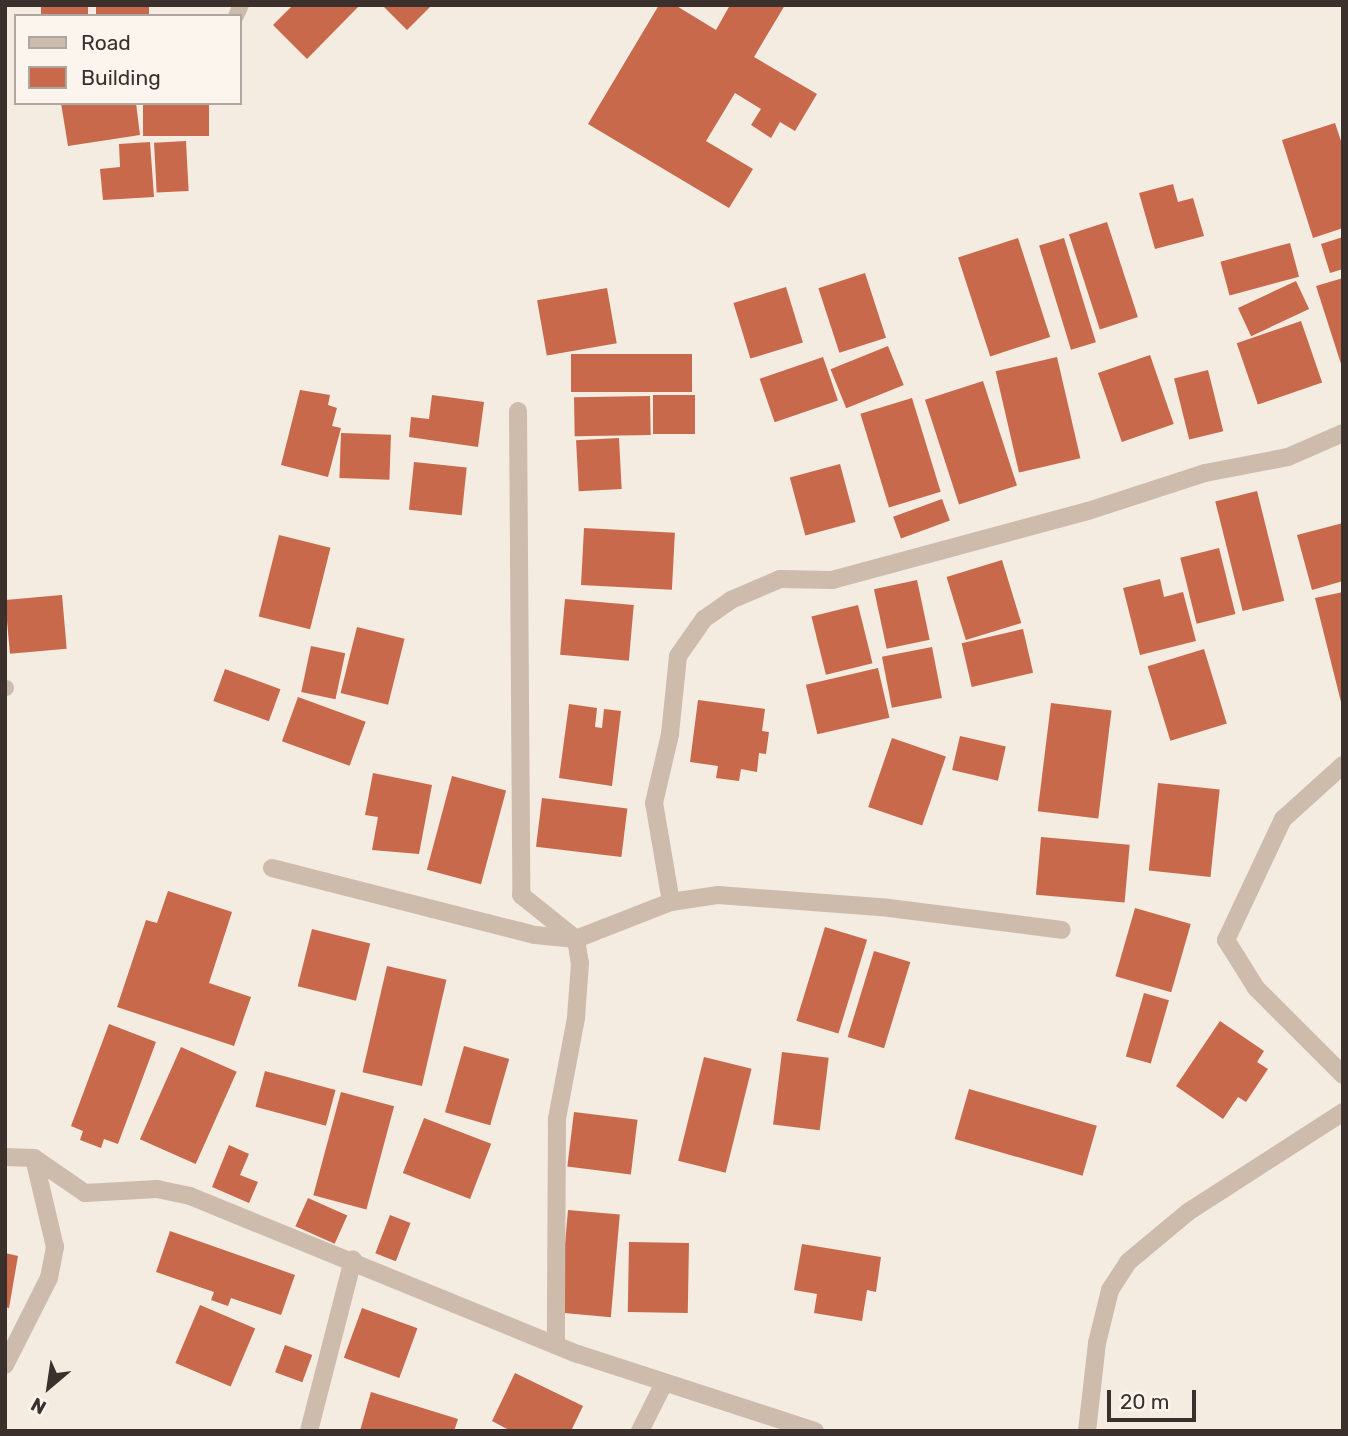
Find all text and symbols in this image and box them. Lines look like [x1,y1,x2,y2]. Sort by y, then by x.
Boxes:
legend [14,14,242,105]
text: Road [81,30,131,55]
text: Building [81,65,161,90]
north arrow [14,1352,84,1422]
scale bar [1110,1376,1199,1420]
text: 20 m [1120,1389,1169,1414]
text: N [27,1392,50,1419]

